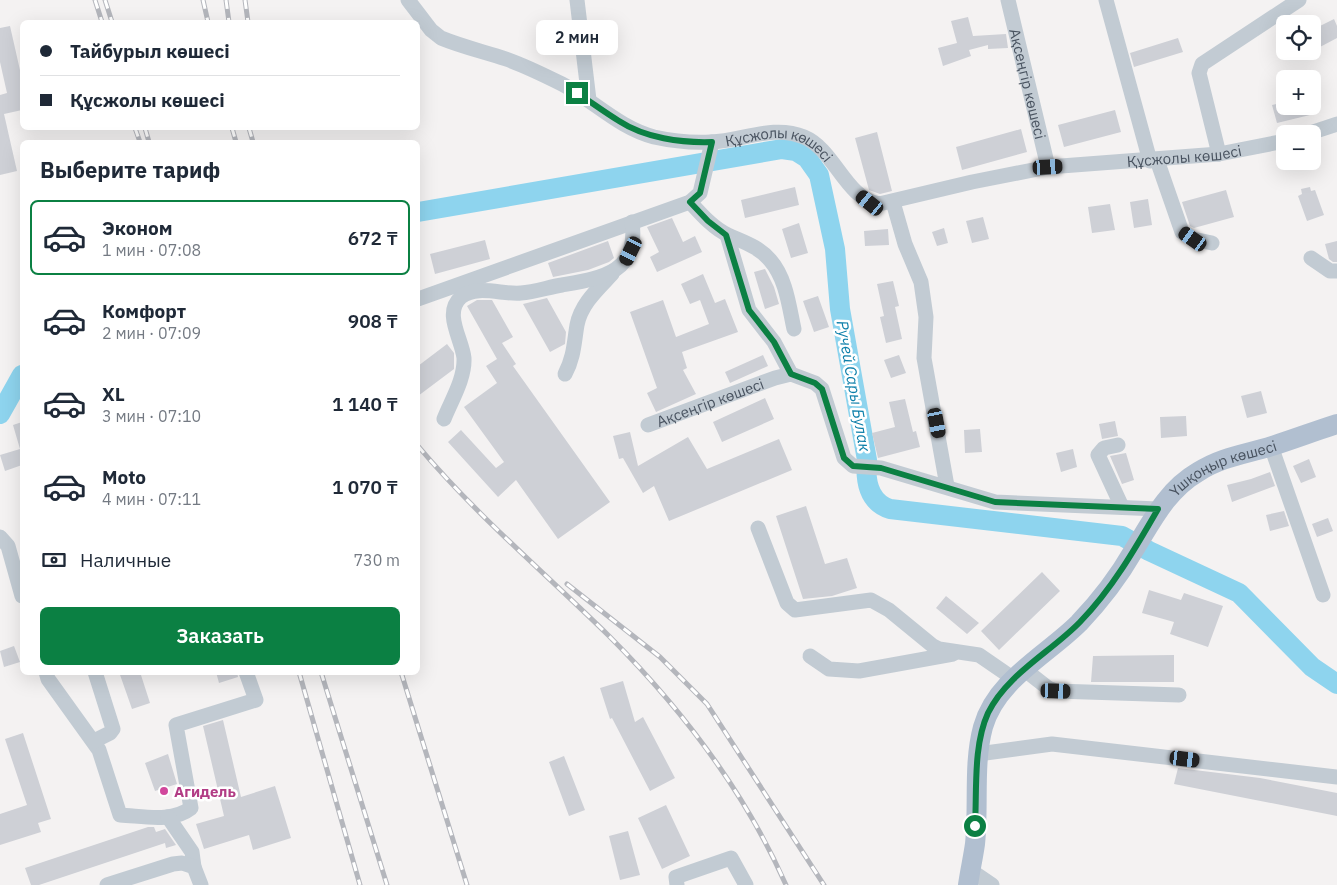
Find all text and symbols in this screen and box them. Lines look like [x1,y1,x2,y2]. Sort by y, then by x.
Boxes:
map controls [1276,15,1321,170]
button: locate [1276,15,1321,60]
callout: 2 мин [536,21,618,56]
street label: Ақсеңгір көшесі [1006,26,1050,141]
text: 2 мин [555,27,599,47]
text: Тайбурыл көшесі [70,39,230,63]
button: + [1276,70,1321,115]
route end [566,82,588,104]
text: Құсжолы көшесі [70,88,225,112]
street label: Құсжолы көшесі [723,122,838,165]
button: − [1276,125,1321,170]
street label: Құсжолы көшесі [1126,140,1243,170]
text: Выберите тариф [40,155,220,184]
car [1032,159,1063,175]
car [853,188,886,218]
icon: car [42,215,87,260]
text: Эконом [102,216,173,240]
car [1176,224,1209,254]
text: 672 ₸ [348,226,398,250]
car [617,234,644,268]
text: 1 мин · 07:08 [102,240,201,260]
icon: car [42,298,87,343]
text: Комфорт [102,299,186,323]
text: 908 ₸ [348,309,398,333]
water label: Ручей Сары Булак [833,319,875,454]
text: 2 мин · 07:09 [102,323,201,343]
street label: Ақсеңгір көшесі [654,374,766,431]
icon: car [42,381,87,426]
text: XL [102,382,125,406]
text: 1 140 ₸ [332,392,398,416]
text: 3 мин · 07:10 [102,406,201,426]
car [926,407,947,439]
street label: Үшқоңыр көшесі [1165,436,1279,500]
icon: car [42,464,87,509]
text: Moto [102,465,146,489]
text: 1 070 ₸ [332,475,398,499]
text: 4 мин · 07:11 [102,489,201,509]
icon: cash [40,546,68,574]
text: Наличные [80,548,171,572]
text: 730 m [353,550,400,570]
button: Заказать [40,607,400,665]
car [1040,683,1071,699]
car [1169,750,1200,768]
place label: Агидель [174,782,237,801]
marker: Агидель [158,785,170,797]
route start [964,815,986,837]

